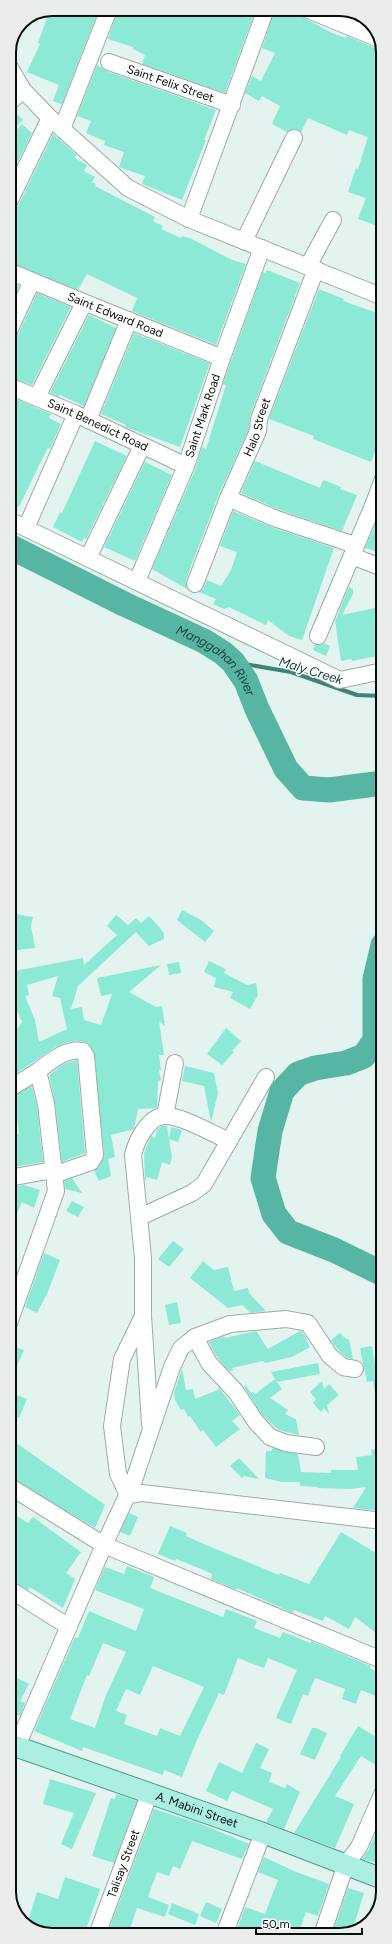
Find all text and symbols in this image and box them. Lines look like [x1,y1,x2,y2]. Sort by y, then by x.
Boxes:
street label: Saint Felix Street [125,62,216,105]
street label: Saint Edward Road [65,289,165,340]
street label: Saint Mark Road [182,372,223,459]
street label: Halo Street [240,395,274,459]
street label: Saint Benedict Road [45,396,150,454]
water label: Manggahan River [174,622,258,698]
water label: Maly Creek [277,654,345,687]
street label: A. Mabini Street [154,1789,240,1831]
street label: Talisay Street [104,1827,143,1900]
scale bar [256,1910,362,1936]
text: 50 m [262,1917,290,1931]

